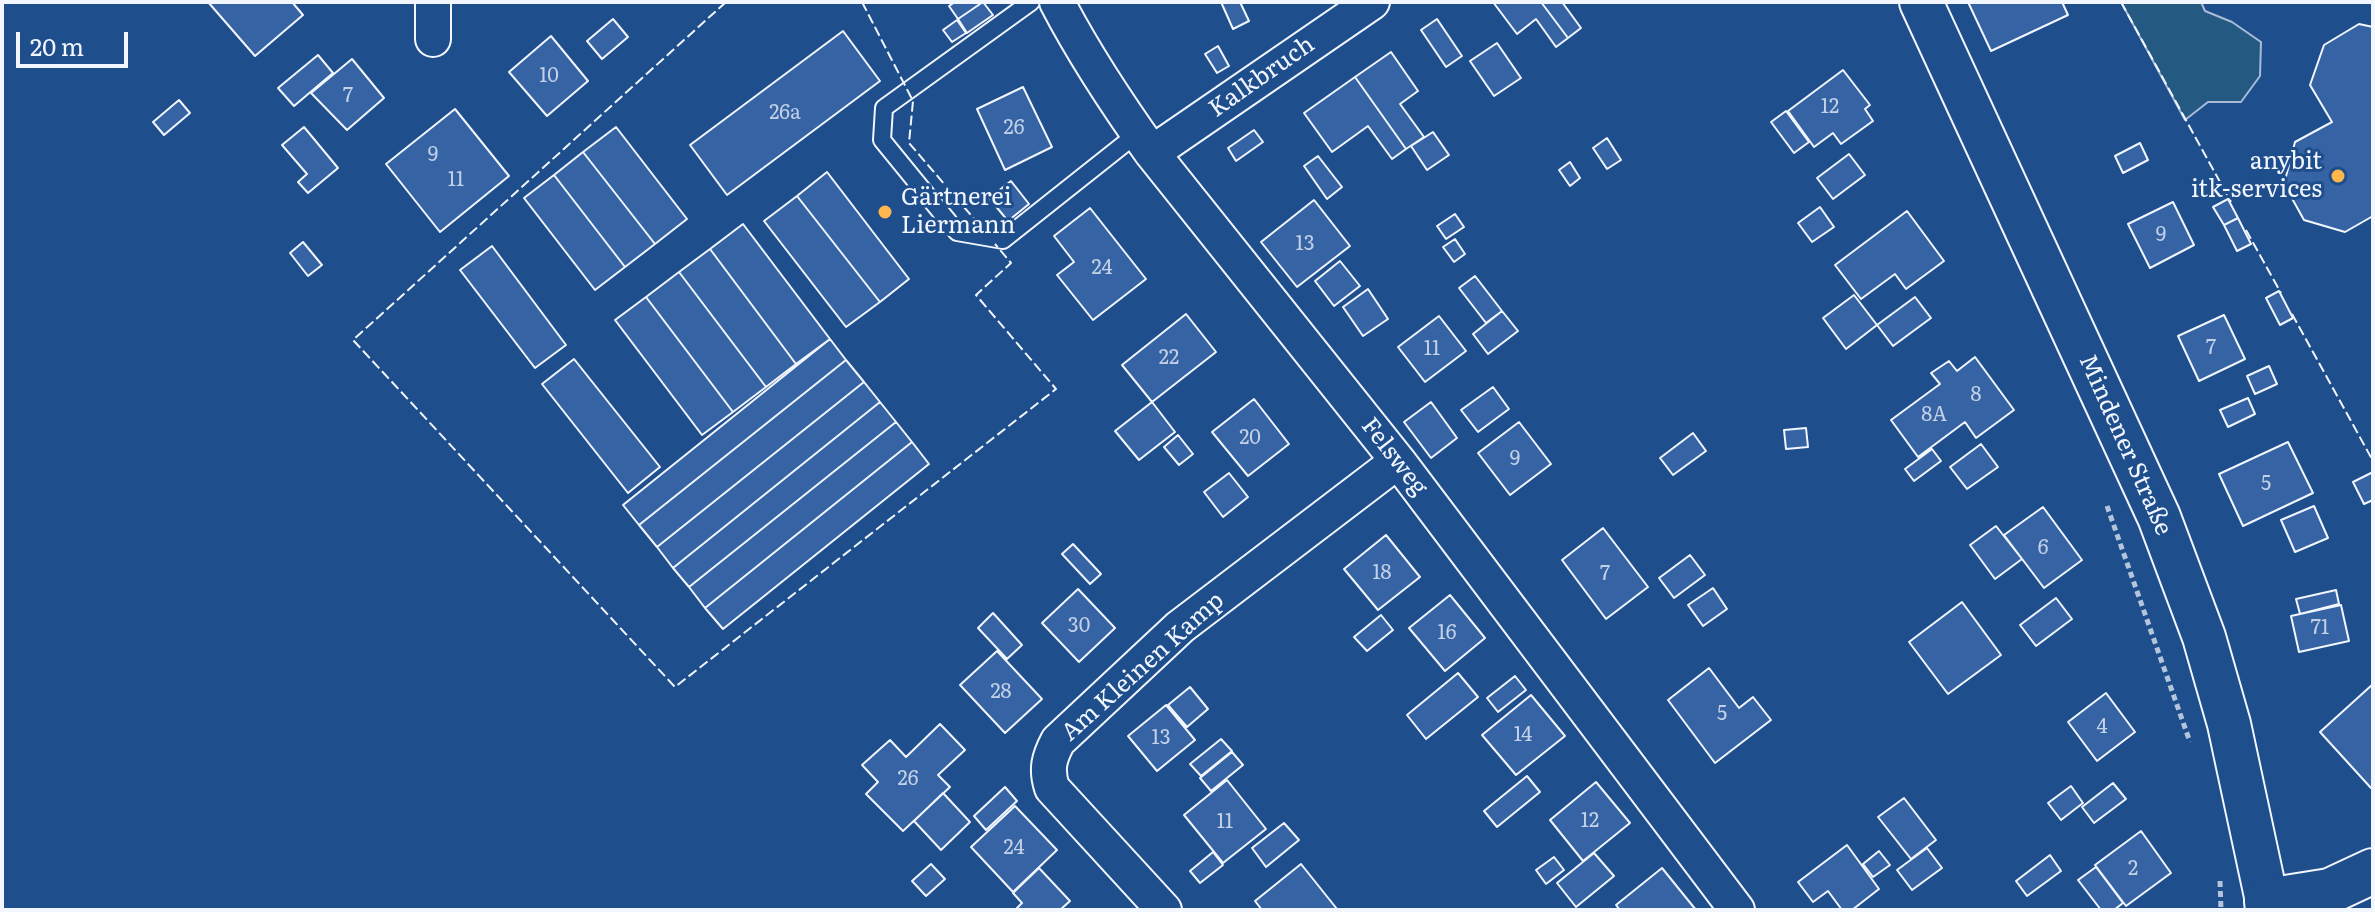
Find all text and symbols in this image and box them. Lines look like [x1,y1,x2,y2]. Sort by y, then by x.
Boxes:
scale bar [20,16,132,66]
text: 20 m [30,28,84,63]
street label: Kalkbruch [1204,30,1320,124]
house number: 10 [539,64,559,88]
house number: 7 [343,84,353,108]
house number: 12 [1821,95,1839,119]
house number: 26a [769,101,801,125]
house number: 26 [1004,116,1024,140]
house number: 9 [428,143,438,167]
place label: anybit itk-services [2191,148,2322,204]
marker: anybit itk-services [2329,167,2347,185]
house number: 11 [448,168,464,192]
place label: Gärtnerei Liermann [901,184,1015,240]
marker: Gärtnerei Liermann [876,203,894,221]
house number: 9 [2156,223,2166,247]
house number: 13 [1296,232,1314,256]
house number: 24 [1091,256,1113,280]
house number: 7 [2206,336,2216,360]
house number: 11 [1424,337,1440,361]
house number: 22 [1159,346,1179,370]
street label: Mindener Straße [2072,350,2178,540]
house number: 8 [1970,383,1982,407]
house number: 8A [1921,403,1947,427]
street label: Felsweg [1355,412,1433,502]
house number: 20 [1239,426,1261,450]
house number: 9 [1510,447,1520,471]
house number: 5 [2261,472,2271,496]
house number: 6 [2038,536,2048,560]
house number: 18 [1372,561,1392,585]
house number: 7 [1600,562,1610,586]
street label: Am Kleinen Kamp [1056,587,1230,747]
house number: 30 [1068,614,1090,638]
house number: 71 [2311,616,2329,640]
house number: 16 [1438,621,1456,645]
house number: 28 [990,680,1012,704]
house number: 5 [1717,702,1727,726]
house number: 4 [2096,715,2108,739]
house number: 14 [1514,723,1532,747]
house number: 13 [1152,726,1170,750]
house number: 26 [898,767,918,791]
house number: 12 [1581,809,1599,833]
house number: 11 [1217,810,1233,834]
house number: 24 [1003,836,1025,860]
house number: 2 [2128,857,2138,881]

